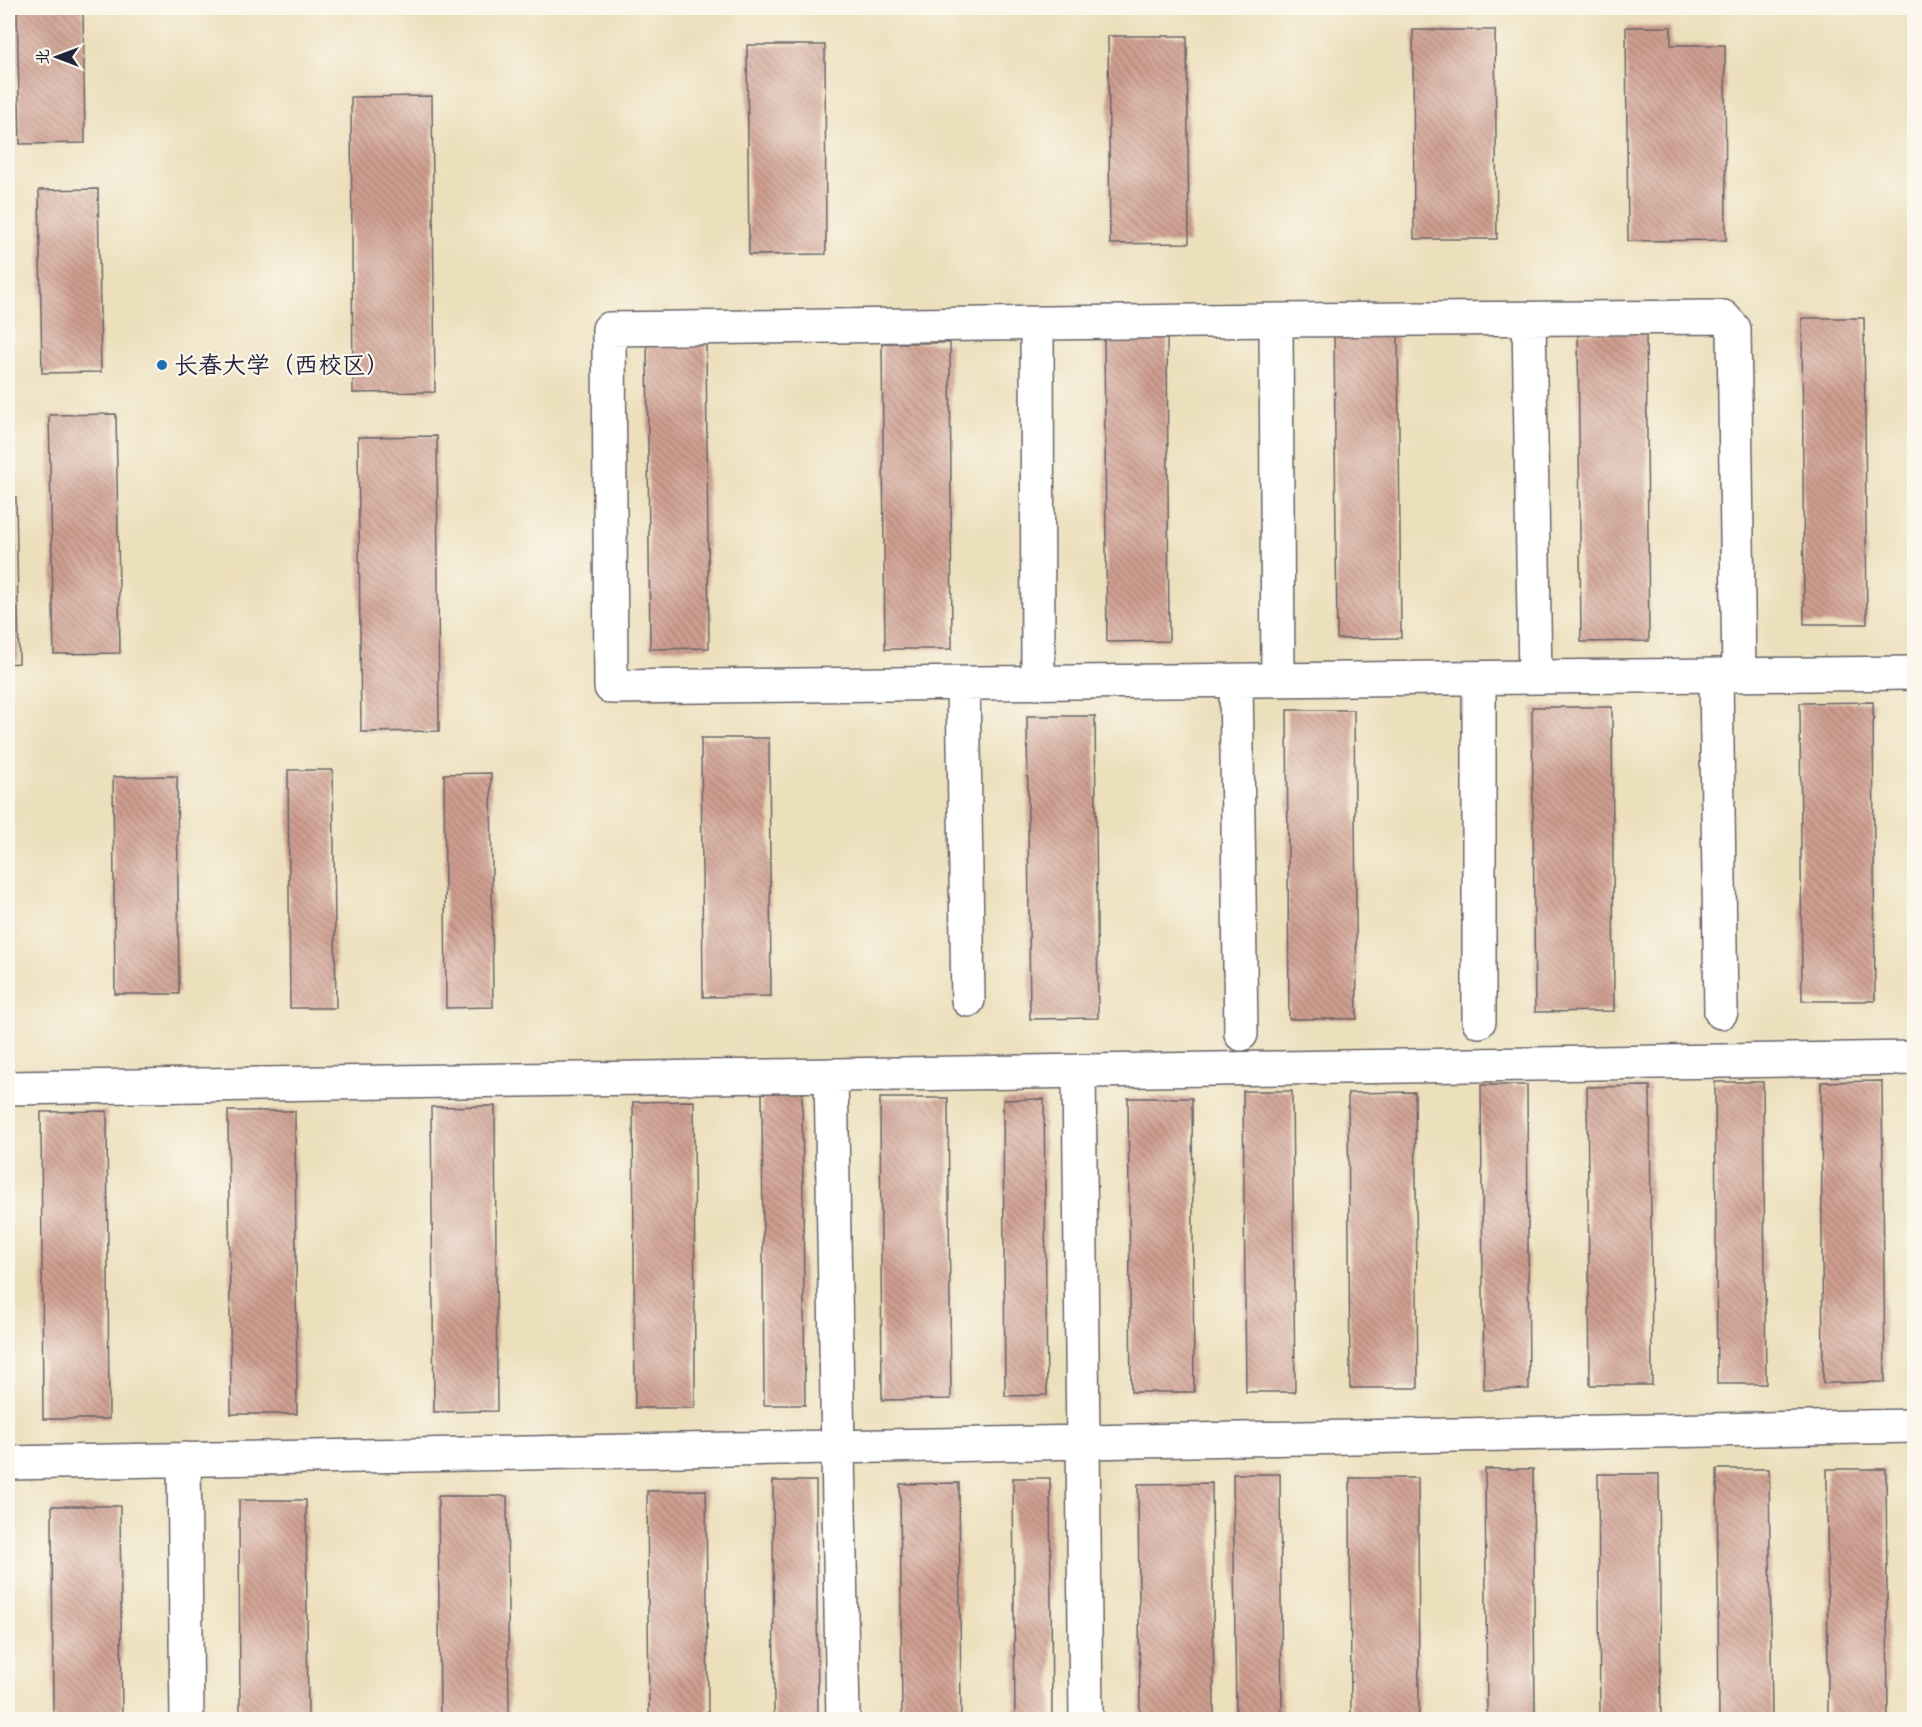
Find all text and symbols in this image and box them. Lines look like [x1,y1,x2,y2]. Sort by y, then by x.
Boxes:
north arrow [27,27,87,87]
text: 北 [33,49,53,65]
place label: 长春大学（西校区） [174,350,390,380]
marker: 长春大学（西校区） [155,358,169,372]

